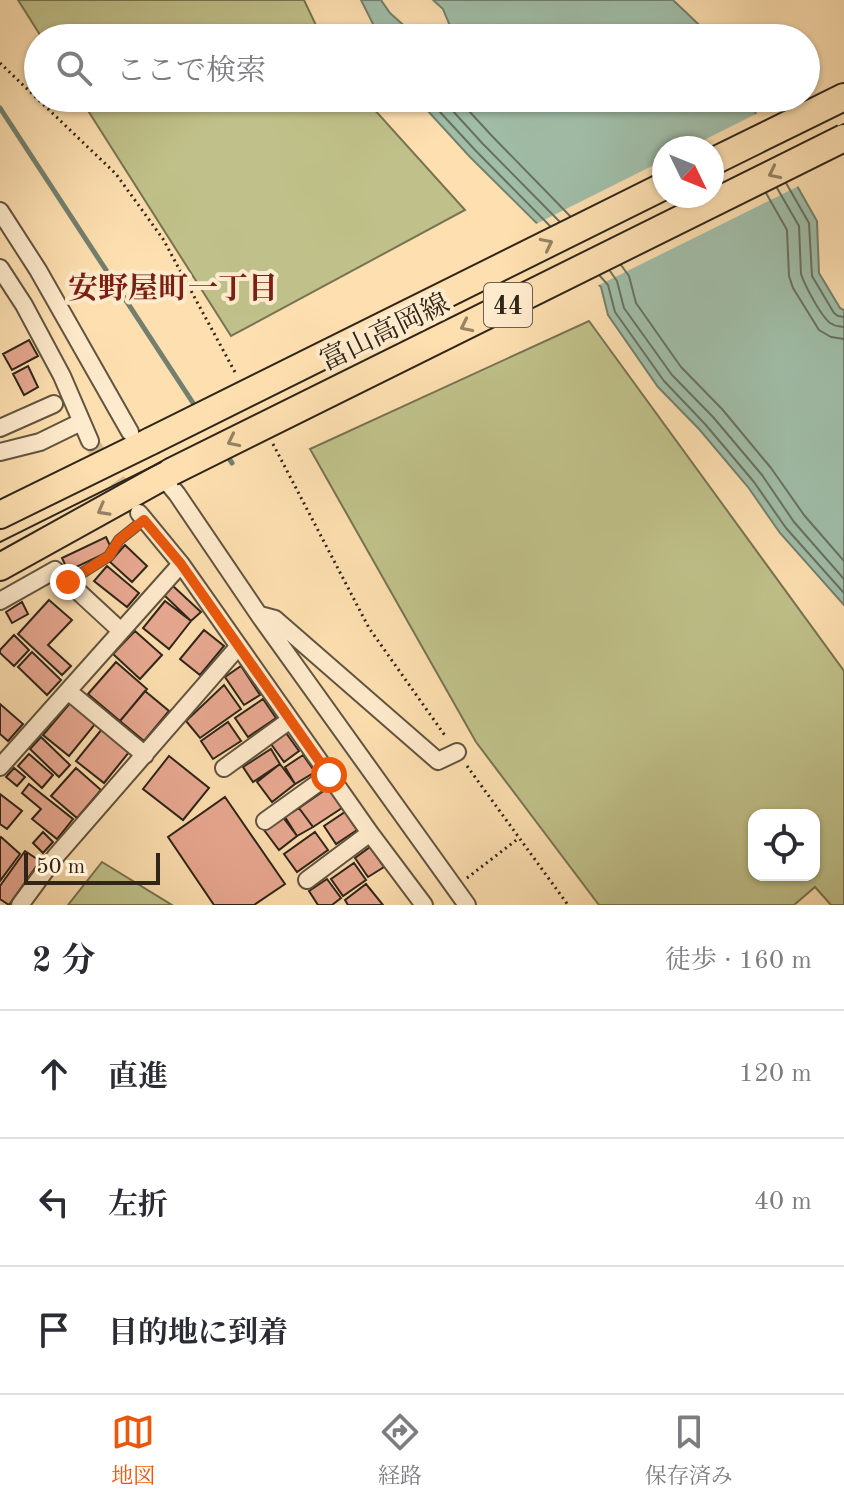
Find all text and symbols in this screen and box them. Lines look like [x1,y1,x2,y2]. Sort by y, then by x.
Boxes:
search box [24,24,820,112]
icon: search [52,46,96,90]
text: ここで検索 [116,57,266,87]
north arrow [652,136,724,208]
one-way arrow [768,163,783,178]
one-way arrow [539,238,553,254]
district label: 安野屋町一丁目 [68,272,278,305]
road number: 44 [484,283,532,327]
street label: 富山高岡線 [315,288,454,377]
one-way arrow [460,316,475,331]
one-way arrow [227,432,242,447]
one-way arrow [96,500,111,515]
route end [50,564,86,600]
route start [311,757,347,793]
map controls [748,809,820,881]
button: locate [748,809,820,881]
scale bar [24,849,160,885]
text: 50 m [36,856,85,878]
text: 2 分 [32,945,95,979]
text: 徒歩 · 160 m [665,948,812,974]
icon: ahead [32,1052,76,1096]
text: 120 m [739,1061,812,1087]
text: 直進 [108,1063,168,1093]
icon: left [32,1180,76,1224]
text: 40 m [754,1189,812,1215]
text: 左折 [108,1191,168,1221]
icon: arrive [32,1308,76,1352]
text: 目的地に到着 [108,1319,288,1349]
tab: 地図 [111,1410,155,1491]
tab: 経路 [378,1410,422,1491]
tab: 保存済み [645,1410,733,1491]

